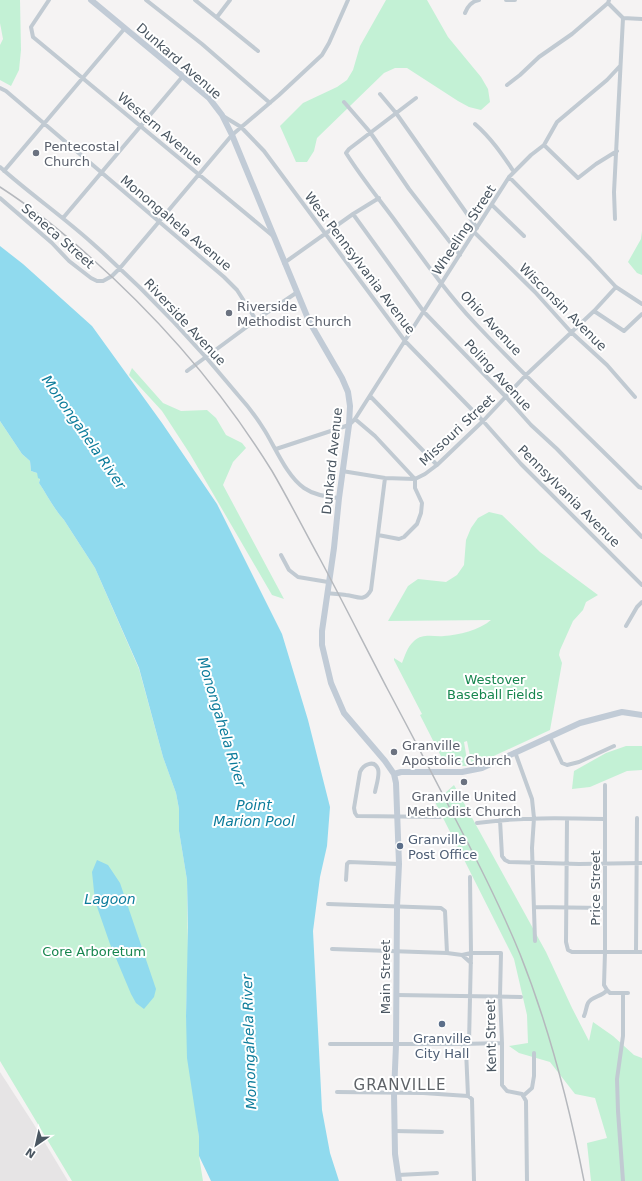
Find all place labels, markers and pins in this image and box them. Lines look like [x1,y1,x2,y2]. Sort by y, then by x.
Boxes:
place label: Pentecostal Church [44,139,119,169]
marker: Pentecostal Church [31,148,41,158]
place label: Riverside Methodist Church [237,299,351,329]
marker: Riverside Methodist Church [224,308,234,318]
place label: Granville Apostolic Church [402,738,511,768]
marker: Granville Apostolic Church [389,747,399,757]
marker: Granville United Methodist Church [459,777,469,787]
place label: Granville United Methodist Church [407,789,521,819]
place label: Granville Post Office [408,832,477,862]
marker: Granville Post Office [395,841,405,851]
marker: Granville City Hall [437,1019,447,1029]
place label: Granville City Hall [413,1031,471,1061]

